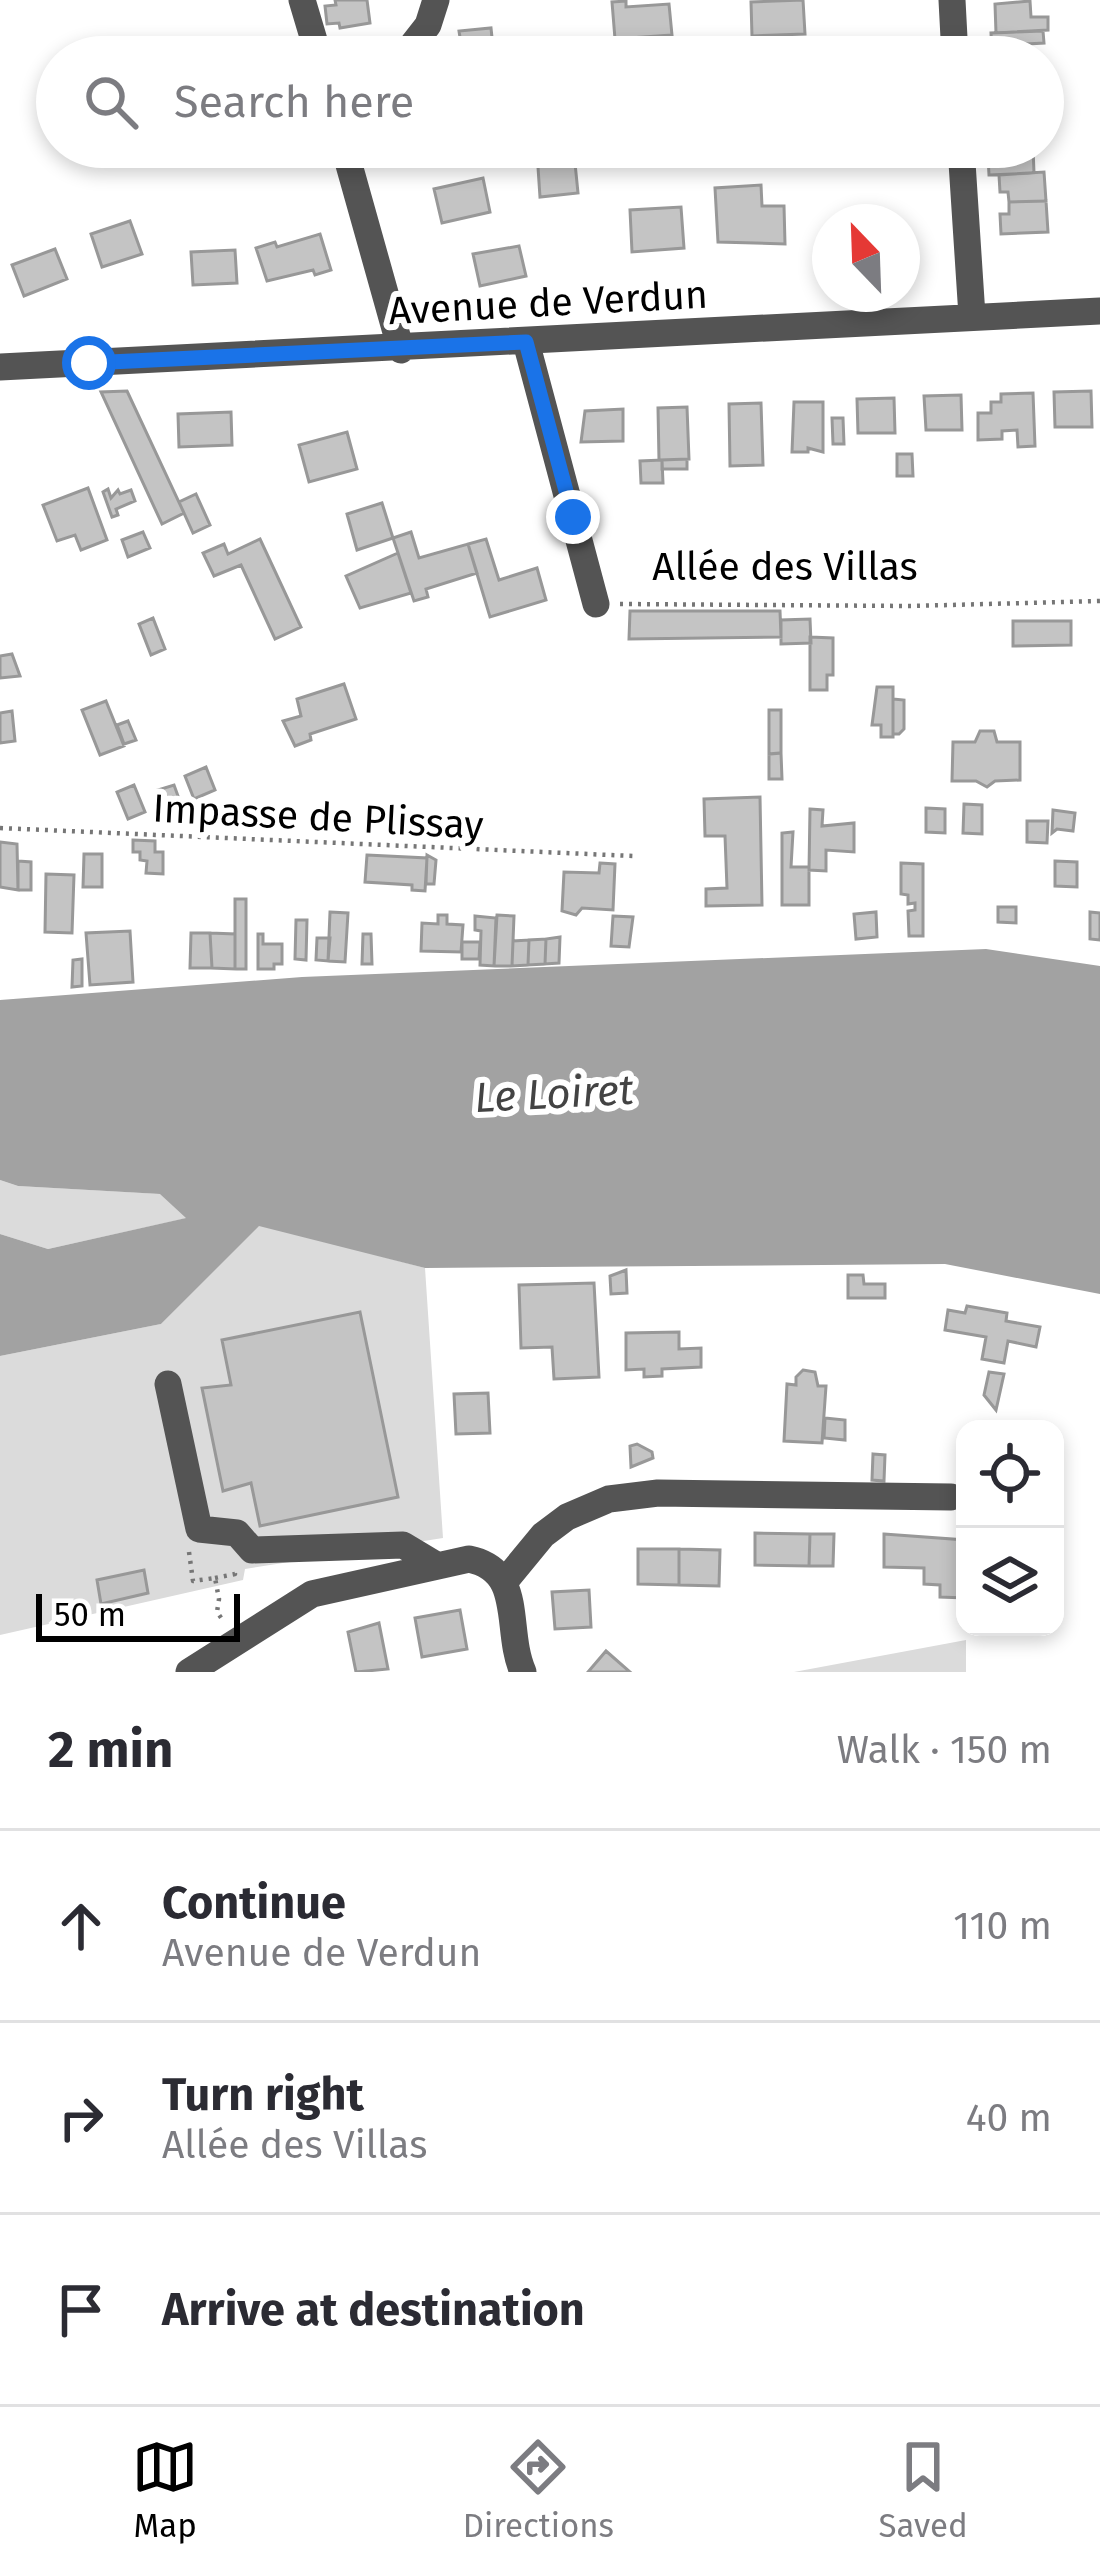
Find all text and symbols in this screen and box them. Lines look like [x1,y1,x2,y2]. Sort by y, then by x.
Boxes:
search box [36,36,1064,168]
icon: search [78,69,144,135]
text: Search here [174,75,414,129]
north arrow [812,204,920,312]
street label: Avenue de Verdun [387,272,709,334]
route start [62,336,116,390]
route end [546,490,600,544]
street label: Allée des Villas [652,544,918,590]
street label: Impasse de Plissay [151,785,485,849]
water label: Le Loiret [473,1065,635,1123]
map controls [956,1420,1064,1636]
button: locate [956,1420,1064,1528]
button: layers [956,1528,1064,1636]
scale bar [36,1588,240,1641]
text: 50 m [54,1595,126,1635]
text: 2 min [48,1719,173,1781]
text: Walk · 150 m [837,1727,1052,1773]
text: Continue [162,1876,346,1930]
icon: ahead [48,1893,114,1959]
text: 110 m [953,1903,1052,1949]
text: Avenue de Verdun [162,1930,481,1976]
text: Turn right [162,2068,364,2122]
icon: right [48,2085,114,2151]
text: 40 m [966,2095,1052,2141]
text: Allée des Villas [162,2122,427,2168]
icon: arrive [48,2277,114,2343]
text: Arrive at destination [162,2283,585,2337]
tab: Map [132,2434,198,2546]
tab: Directions [463,2434,614,2546]
tab: Saved [878,2434,968,2546]

